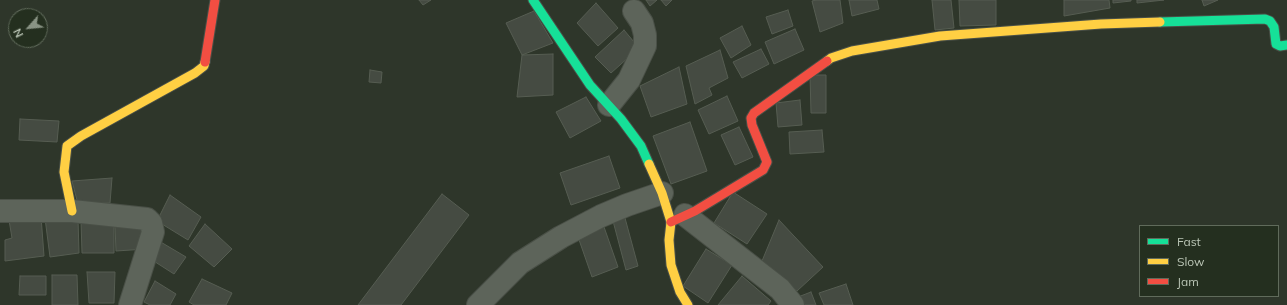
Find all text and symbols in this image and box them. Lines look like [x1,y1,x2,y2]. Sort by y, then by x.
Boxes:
north arrow [8,8,48,48]
text: N [10,26,26,40]
legend [1139,225,1279,297]
text: Fast [1177,234,1201,249]
text: Slow [1177,254,1205,269]
text: Jam [1177,274,1199,289]

